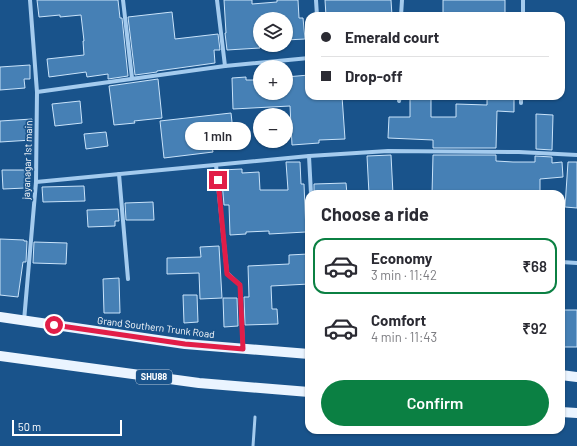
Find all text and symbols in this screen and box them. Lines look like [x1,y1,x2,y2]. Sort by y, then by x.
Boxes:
map controls [253,12,293,148]
button: layers [253,12,293,52]
text: Emerald court [345,28,439,46]
button: + [253,60,293,100]
text: Drop-off [345,67,403,85]
button: − [253,108,293,148]
street label: jayanagar 1st main [20,120,34,201]
callout: 1 min [185,122,251,150]
text: 1 min [204,128,232,144]
route end [209,171,227,189]
text: Choose a ride [321,203,429,225]
icon: car [323,248,359,284]
text: Economy [371,249,432,267]
text: ₹68 [522,257,547,275]
text: 3 min · 11:42 [371,267,437,283]
icon: car [323,310,359,346]
text: Comfort [371,311,426,329]
street label: Grand Southern Trunk Road [97,314,215,340]
route start [45,316,63,334]
text: ₹92 [522,319,547,337]
text: 4 min · 11:43 [371,329,437,345]
road number: SHU88 [136,370,172,384]
button: Confirm [321,380,549,426]
scale bar [12,418,122,437]
text: 50 m [18,420,41,433]

